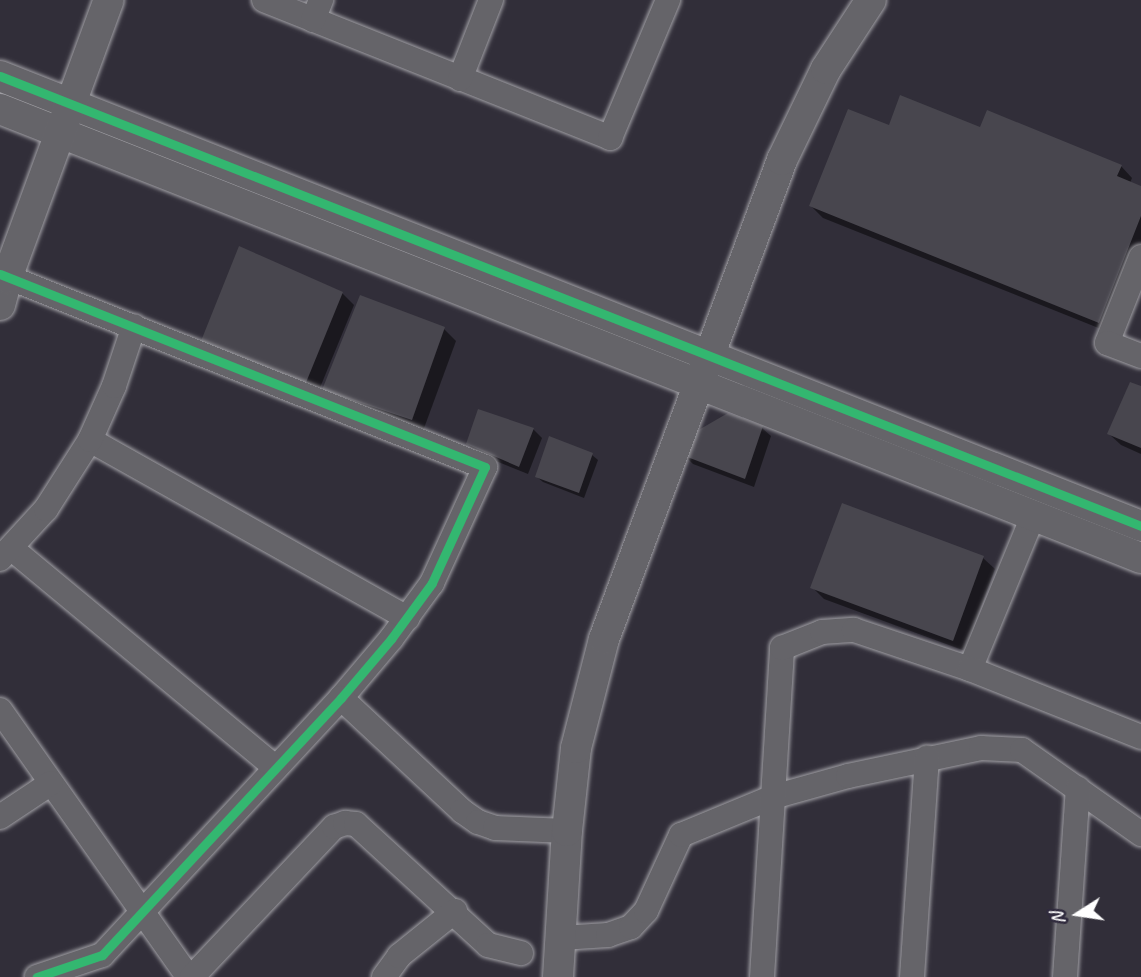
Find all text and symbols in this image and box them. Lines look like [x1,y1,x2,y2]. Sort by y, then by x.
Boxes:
north arrow [1043,879,1113,949]
text: N [1044,910,1070,927]

